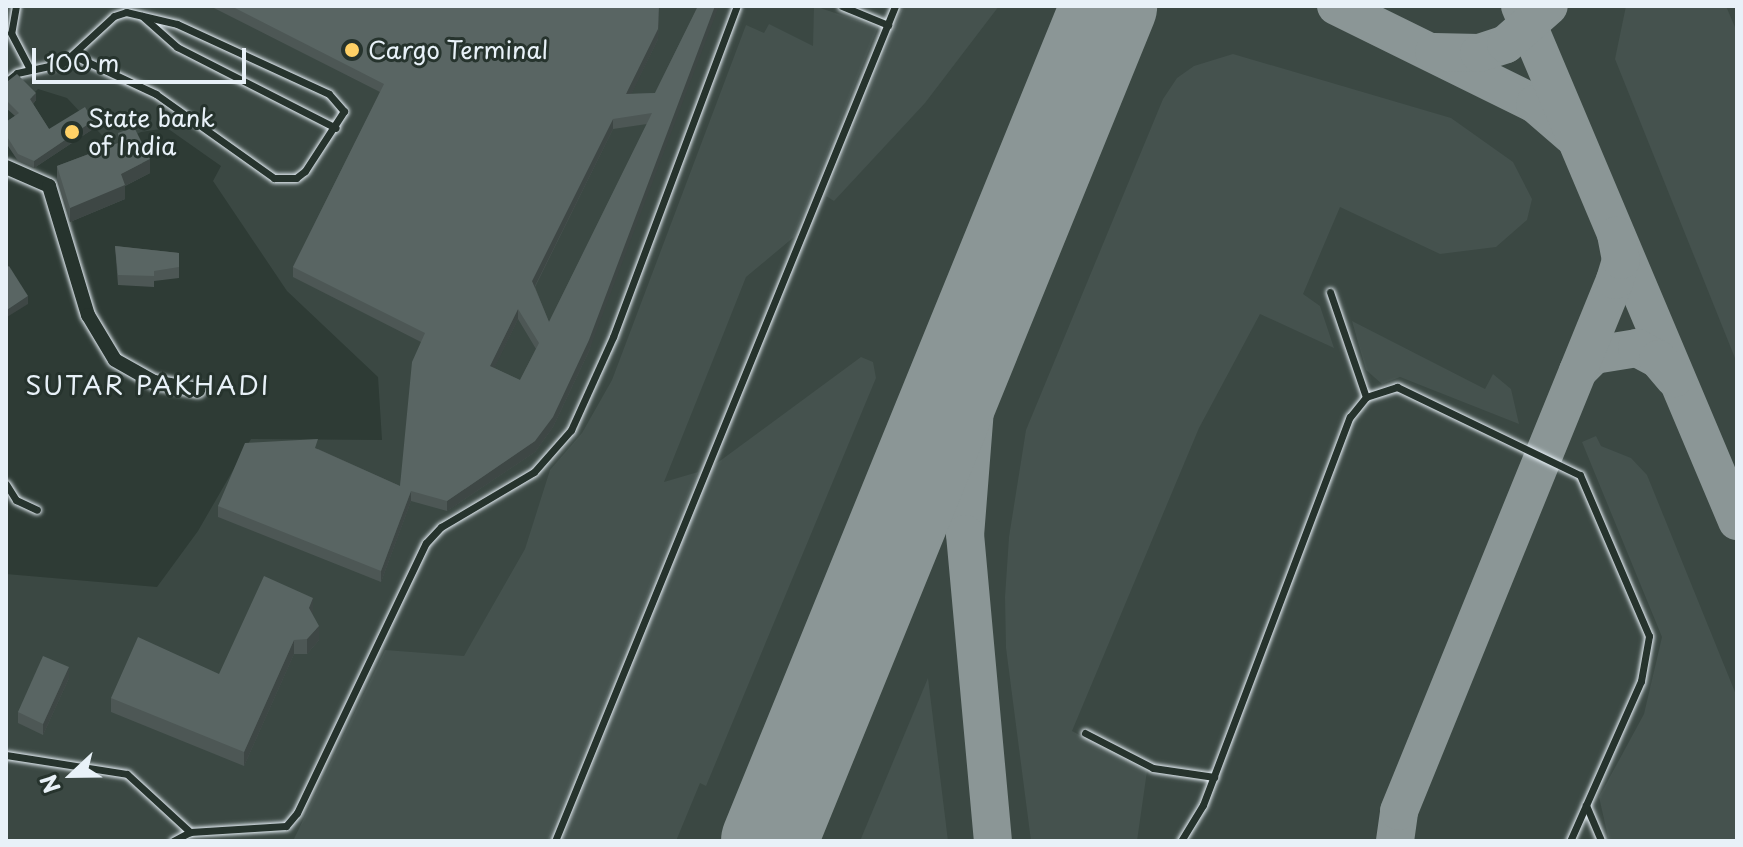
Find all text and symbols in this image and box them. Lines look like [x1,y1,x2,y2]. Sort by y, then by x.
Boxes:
scale bar [36,32,250,82]
place label: Cargo Terminal [368,36,549,64]
marker: Cargo Terminal [343,41,361,59]
text: 100 m [46,44,119,80]
place label: State bank of India [88,104,215,160]
marker: State bank of India [63,123,81,141]
district label: SUTAR PAKHADI [25,369,271,401]
north arrow [32,735,112,815]
text: N [31,770,68,798]

